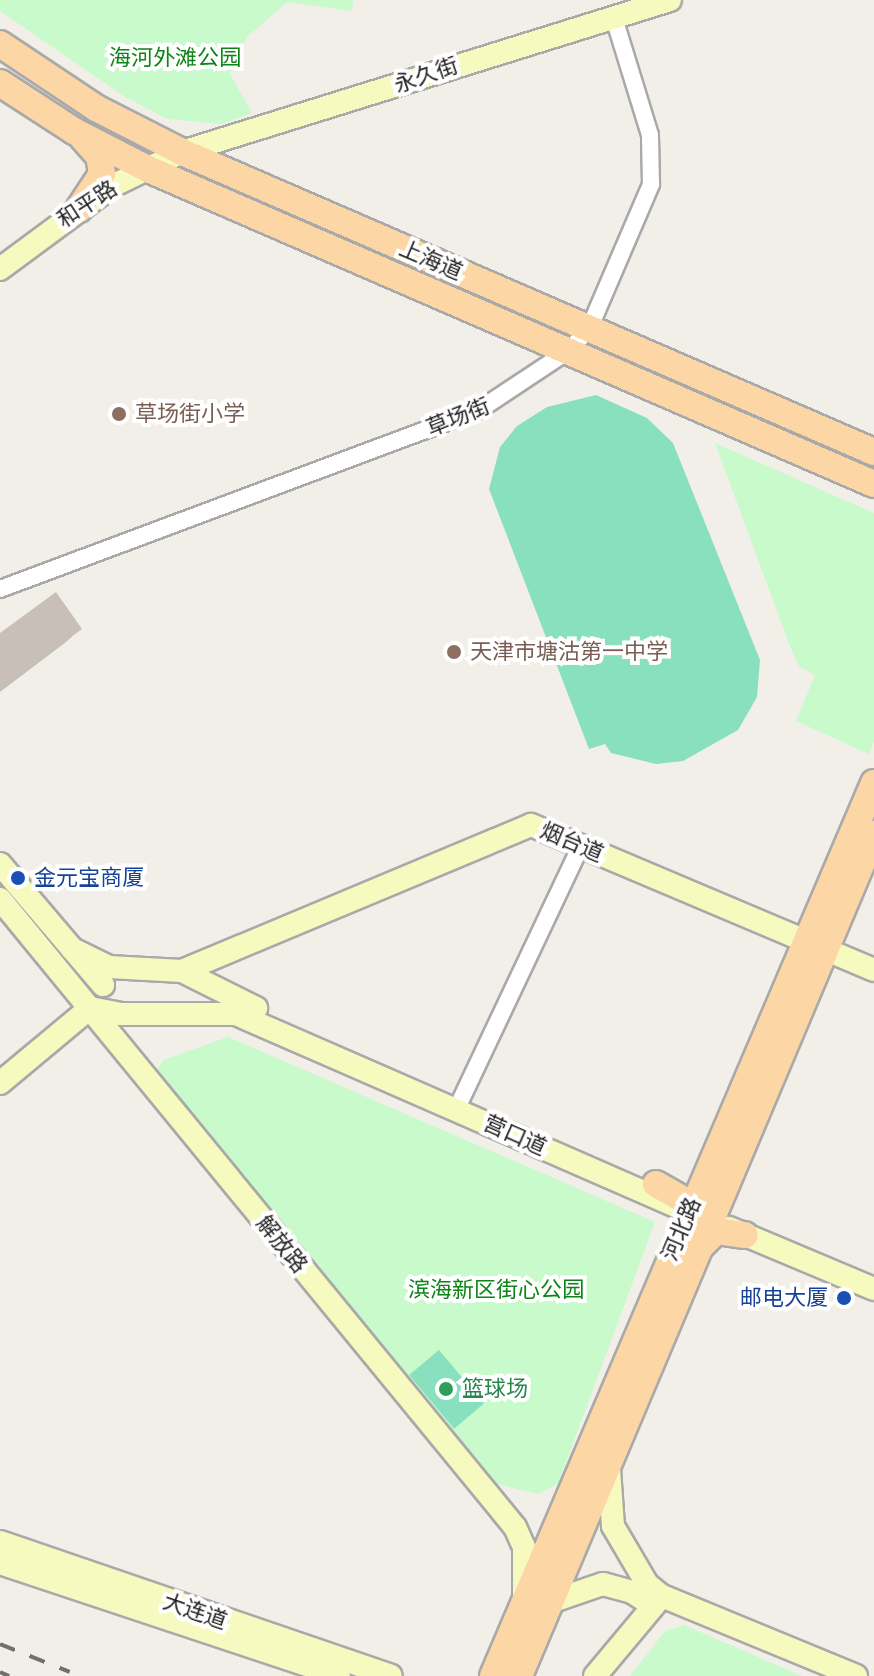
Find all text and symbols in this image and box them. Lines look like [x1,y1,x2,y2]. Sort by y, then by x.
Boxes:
park label: 海河外滩公园 [109,45,241,71]
street label: 永久街 [391,52,461,98]
street label: 和平路 [52,175,122,233]
street label: 上海道 [395,235,467,285]
street label: 草场街 [422,392,494,442]
place label: 草场街小学 [135,401,245,427]
marker: 草场街小学 [110,405,128,423]
place label: 天津市塘沽第一中学 [470,639,668,665]
marker: 天津市塘沽第一中学 [445,643,463,661]
street label: 烟台道 [536,817,608,867]
place label: 金元宝商厦 [34,865,144,891]
marker: 金元宝商厦 [9,869,27,887]
street label: 营口道 [479,1110,551,1160]
street label: 河北路 [656,1193,706,1265]
street label: 解放路 [251,1210,313,1278]
park label: 滨海新区街心公园 [408,1277,584,1303]
place label: 邮电大厦 [740,1285,828,1311]
marker: 邮电大厦 [835,1289,853,1307]
place label: 篮球场 [462,1376,528,1402]
marker: 篮球场 [437,1380,455,1398]
street label: 大连道 [160,1588,230,1634]

